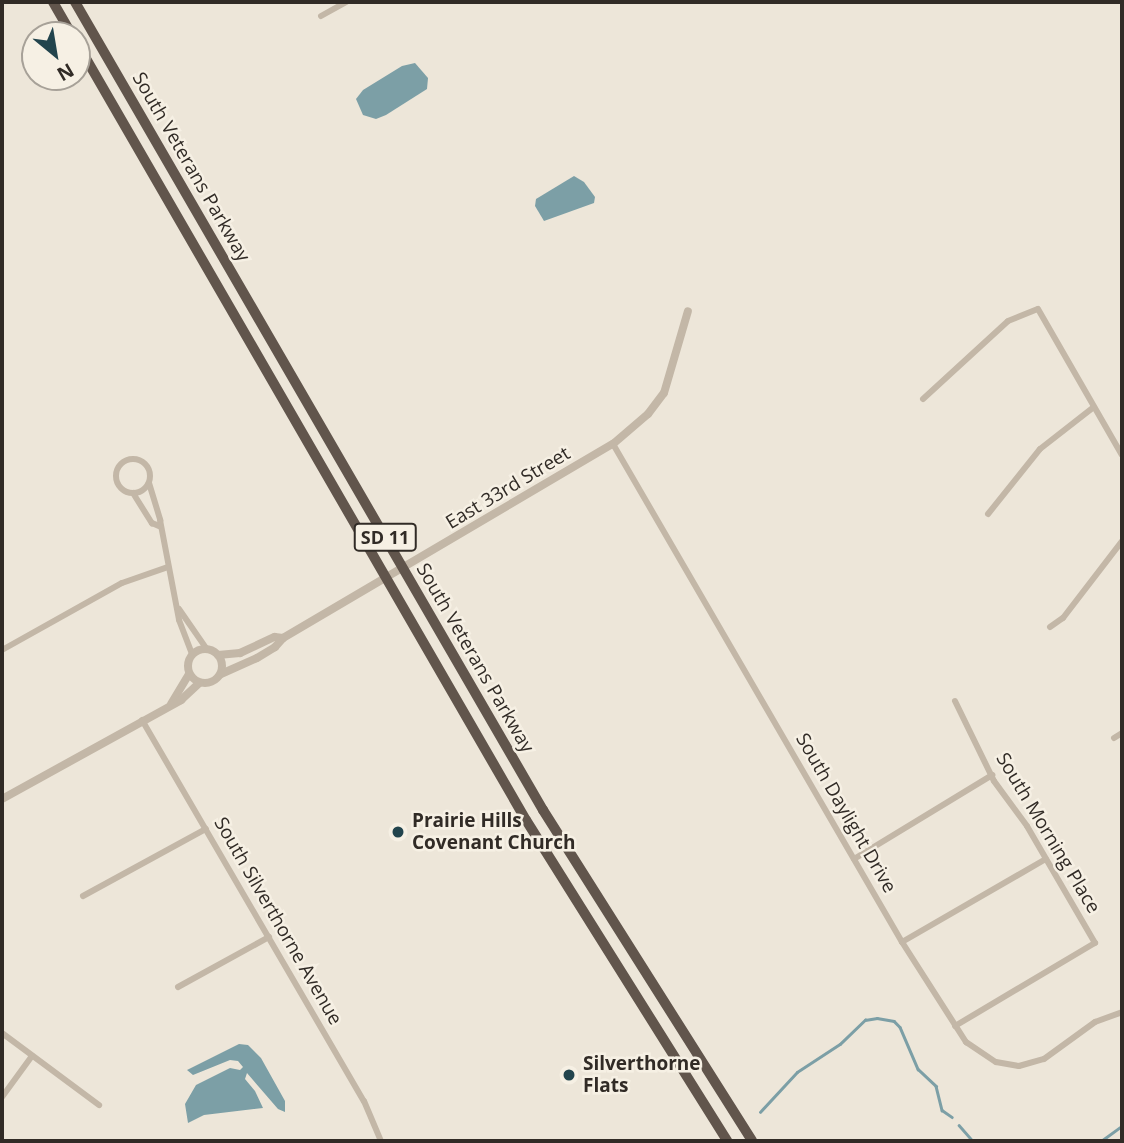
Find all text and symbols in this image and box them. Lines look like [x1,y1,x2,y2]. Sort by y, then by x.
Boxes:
north arrow [21,21,91,91]
text: N [52,57,79,88]
street label: South Veterans Parkway [127,68,255,266]
street label: East 33rd Street [442,442,574,534]
road number: SD 11 [354,522,416,552]
street label: South Veterans Parkway [411,559,539,757]
street label: South Daylight Drive [791,729,901,897]
street label: South Morning Place [991,749,1105,917]
place label: Prairie Hills Covenant Church [412,810,576,854]
street label: South Silverthorne Avenue [209,813,347,1029]
marker: Prairie Hills Covenant Church [390,824,406,840]
place label: Silverthorne Flats [583,1053,701,1097]
marker: Silverthorne Flats [561,1067,577,1083]

